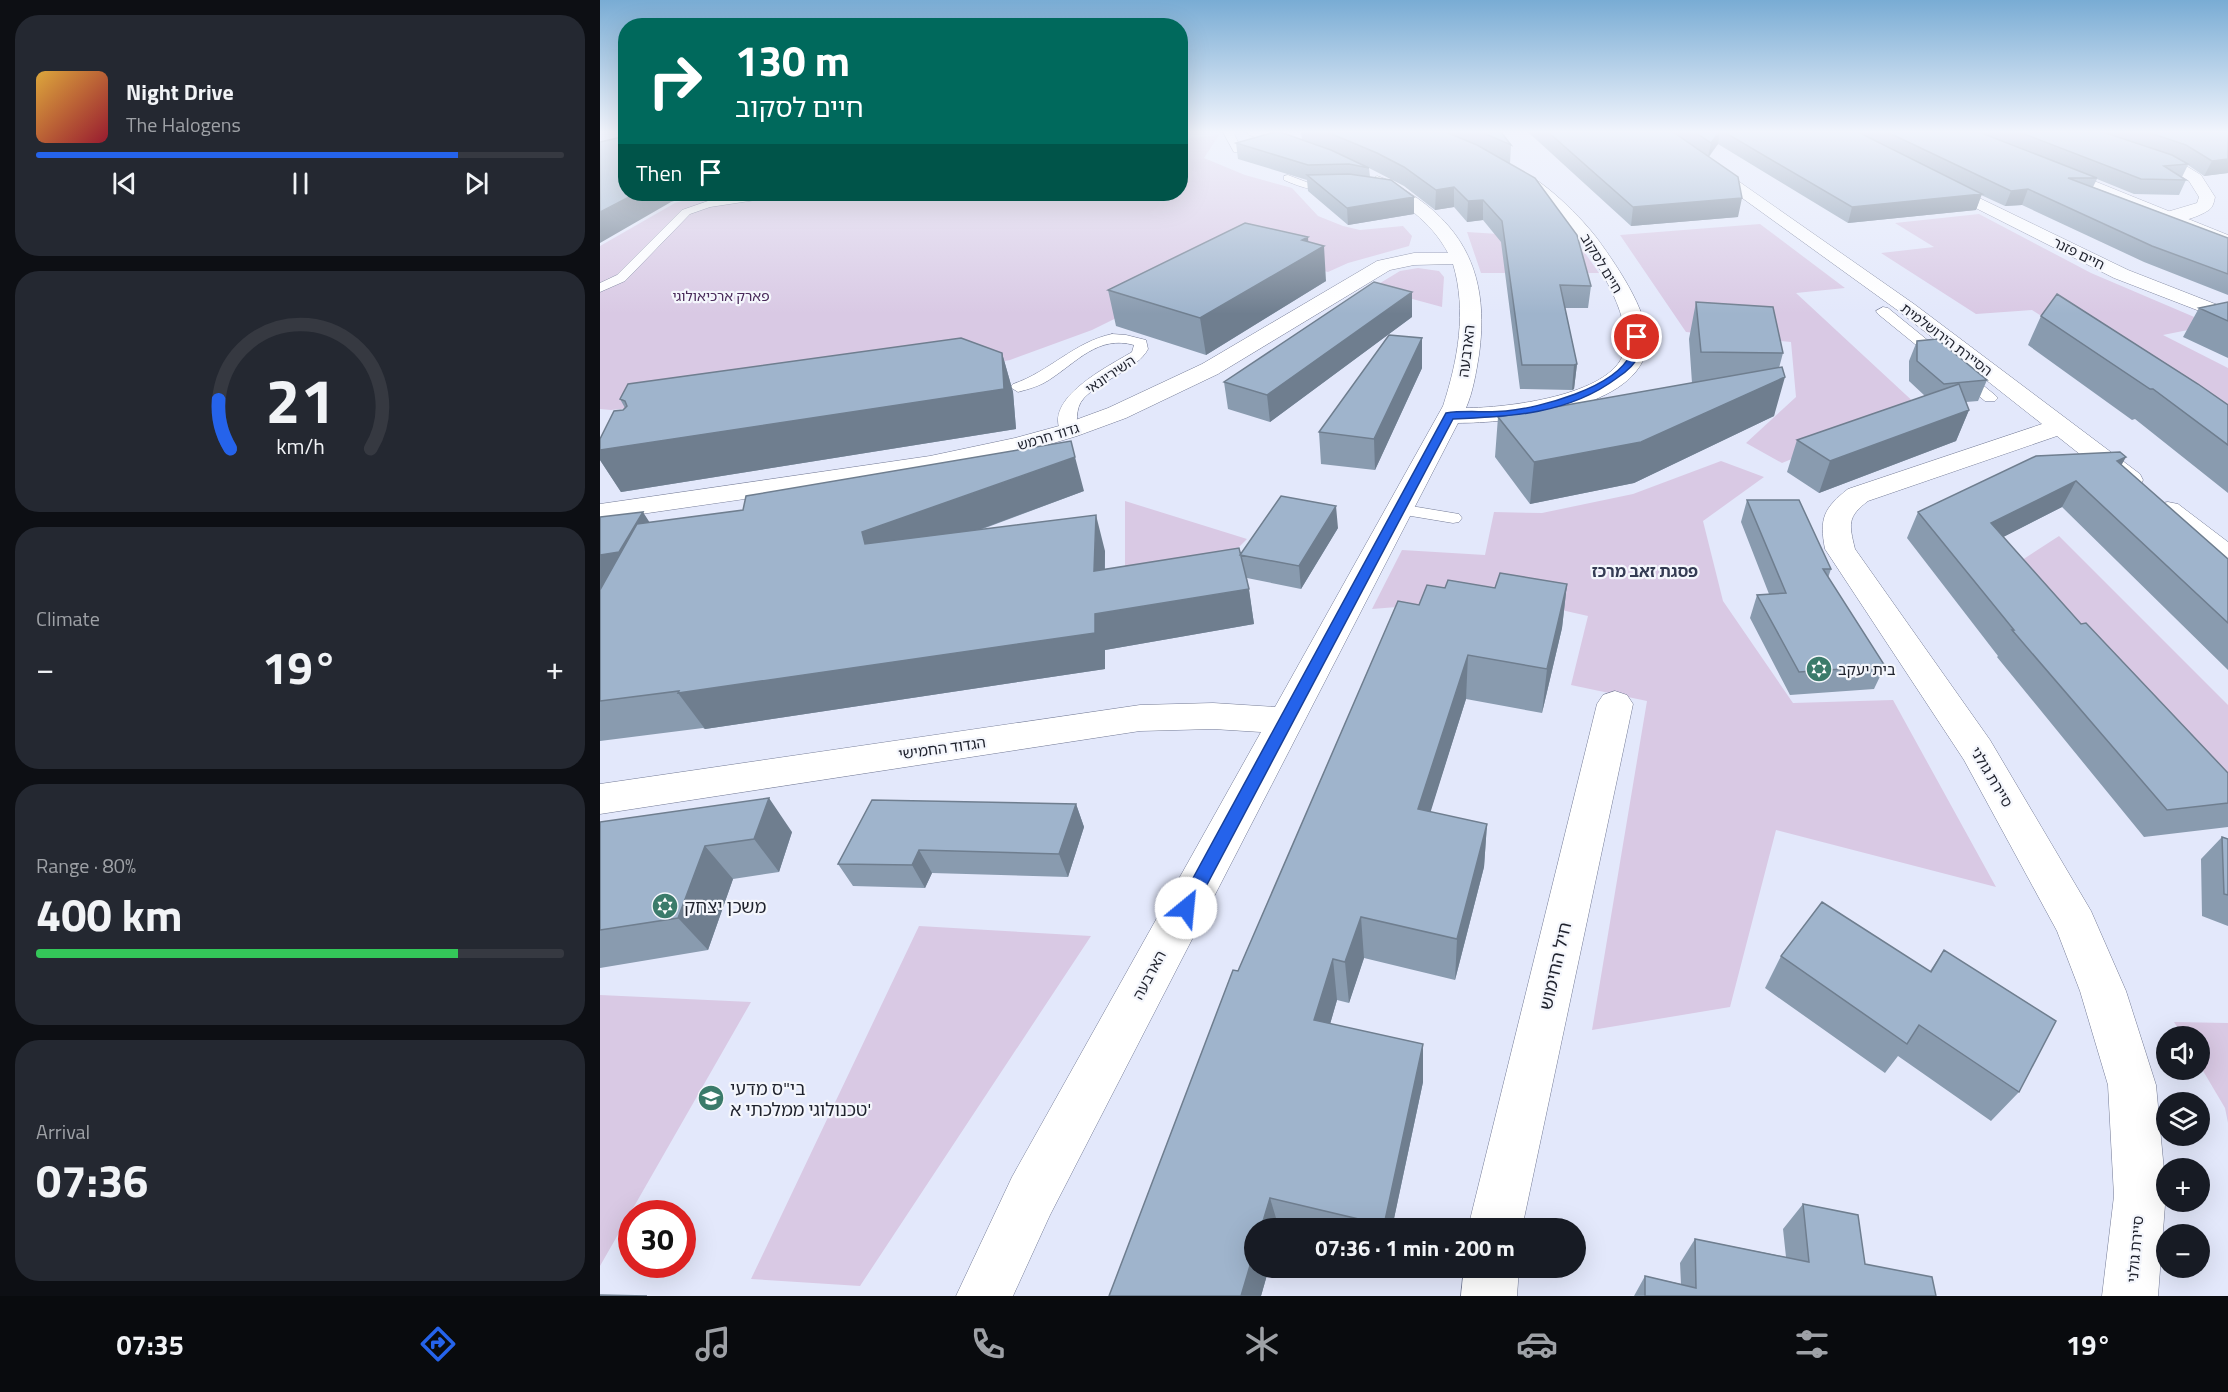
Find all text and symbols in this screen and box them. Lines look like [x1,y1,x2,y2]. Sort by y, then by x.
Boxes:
text: 130 m [735,28,850,92]
icon: right [636,42,714,120]
text: Night Drive [126,75,234,109]
text: חיים לסקוב [735,86,864,127]
text: The Halogens [126,109,241,140]
text: Then [636,156,682,190]
icon: arrive [694,156,727,189]
icon: previous [108,167,141,200]
icon: pause [284,167,317,200]
icon: next [460,167,493,200]
street label: חיים לסקוב [1576,229,1628,297]
street label: חיים פזנר [2049,231,2109,275]
park label: פארק ארכיאולוגי [672,285,770,306]
street label: הסיירת הירושלמית [1897,298,1997,380]
pin [1611,311,1662,362]
icon: arrive [1620,320,1653,353]
street label: הארבעה [1451,323,1481,379]
street label: השיריונאי [1081,349,1139,399]
text: 21 [265,352,335,447]
street label: גדוד חרמש [1014,417,1082,455]
text: km/h [276,430,324,462]
district label: פסגת זאב מרכז [1592,559,1698,583]
text: Climate [36,603,100,634]
text: 19° [262,633,338,701]
text: − [36,643,54,693]
text: + [546,643,564,693]
synagogue icon: בית יעקב [1804,654,1834,684]
place label: בית יעקב [1838,658,1896,681]
street label: הגדוד החמישי [897,730,987,766]
street label: סיירת גולני [1965,742,2019,812]
text: Range · 80% [36,850,136,881]
position arrow [1154,876,1218,940]
text: 400 km [36,880,182,948]
synagogue icon: משכן יצחק [650,891,680,921]
place label: משכן יצחק [684,893,766,920]
street label: חיל החימוש [1532,919,1578,1013]
street label: הארבעה [1126,946,1172,1004]
map controls [2156,1026,2210,1278]
button: sound [2156,1026,2210,1080]
place label: בי"ס מדעי טכנולוגי ממלכתי א' [730,1075,871,1123]
school or university icon: בי"ס מדעי טכנולוגי ממלכתי א' [696,1083,726,1113]
button: layers [2156,1092,2210,1146]
text: Arrival [36,1116,90,1147]
text: 07:36 [36,1146,148,1214]
button: + [2156,1158,2210,1212]
speed limit sign: 30 [618,1200,696,1278]
street label: סיירת גולני [2121,1215,2149,1283]
button: − [2156,1224,2210,1278]
text: 07:36 · 1 min · 200 m [1315,1231,1515,1265]
icon: directions [417,1323,459,1365]
icon: music [692,1323,734,1365]
icon: phone [967,1323,1009,1365]
icon: climate [1241,1323,1283,1365]
icon: car [1516,1323,1558,1365]
icon: filters [1791,1323,1833,1365]
text: 07:35 [116,1324,184,1365]
text: 19° [2066,1324,2111,1365]

